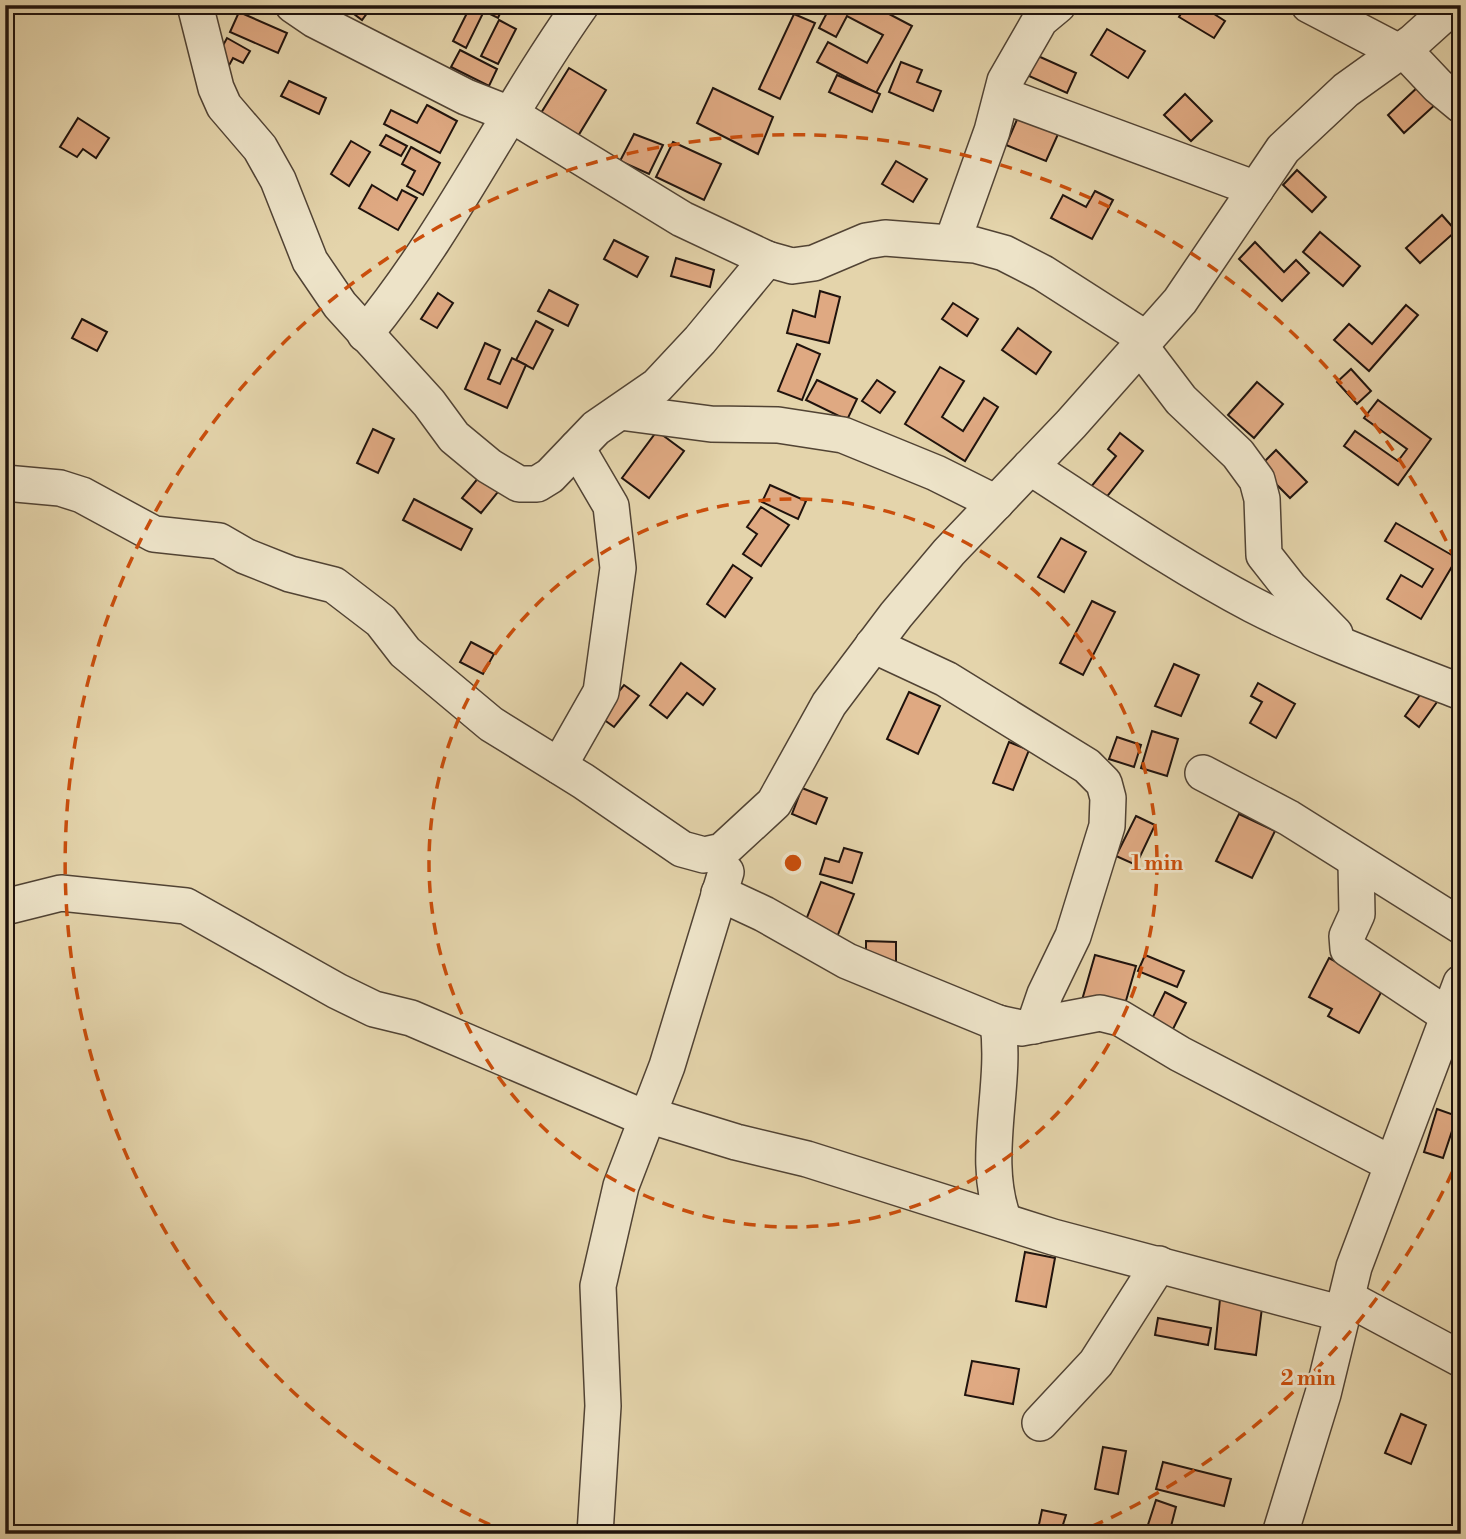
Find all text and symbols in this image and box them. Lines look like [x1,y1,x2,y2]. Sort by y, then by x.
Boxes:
centre of rings [781,851,805,875]
text: 1 min [1131,851,1183,877]
text: 2 min [1280,1366,1336,1392]

